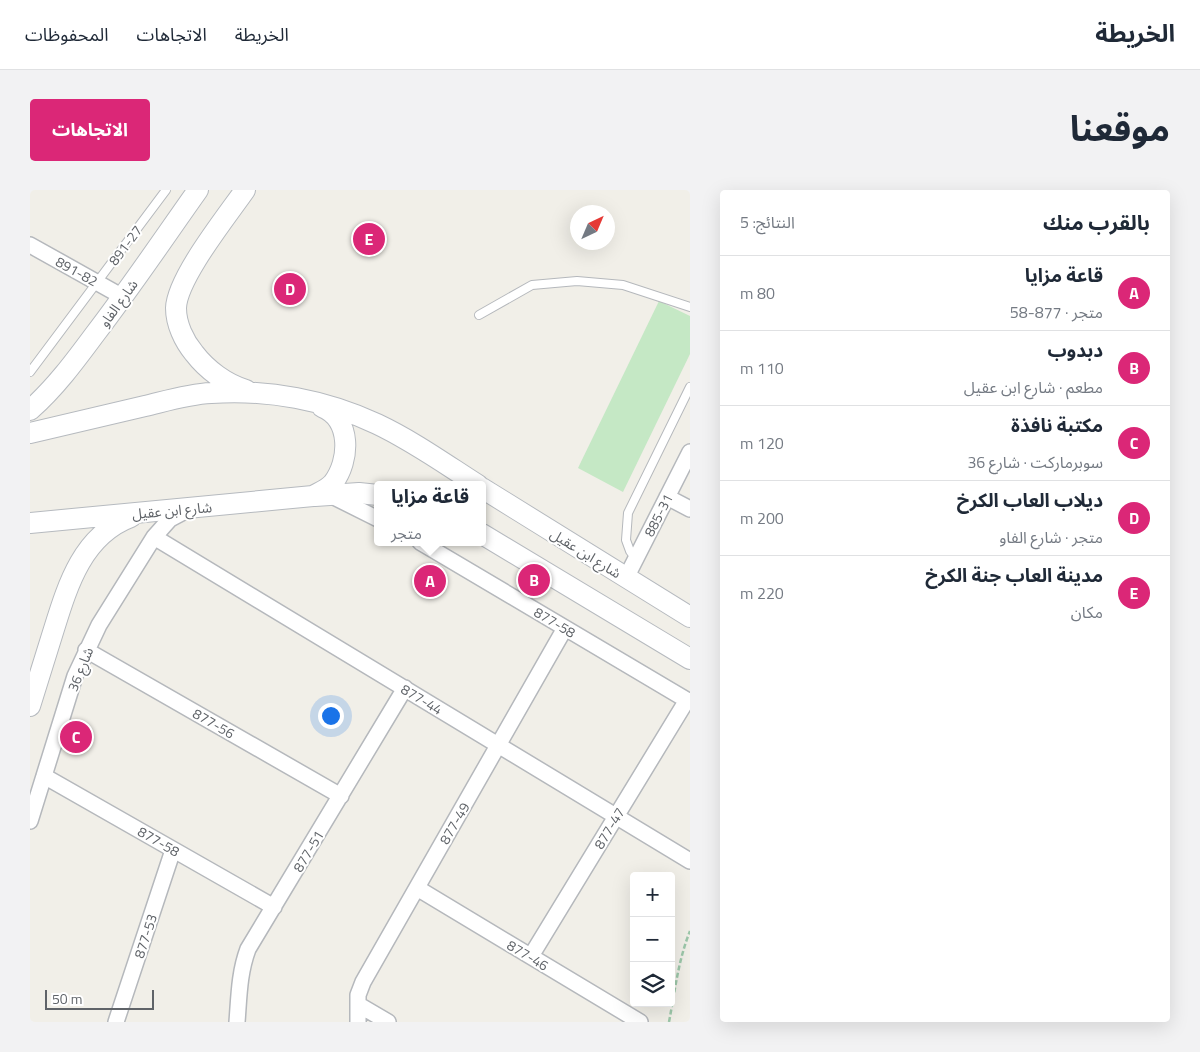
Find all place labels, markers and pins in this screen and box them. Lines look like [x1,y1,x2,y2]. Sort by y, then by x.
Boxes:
pin: E [353,220,385,258]
pin: D [274,270,306,308]
pin: B [518,561,550,599]
pin: A [414,562,446,600]
pin: C [60,718,92,756]

